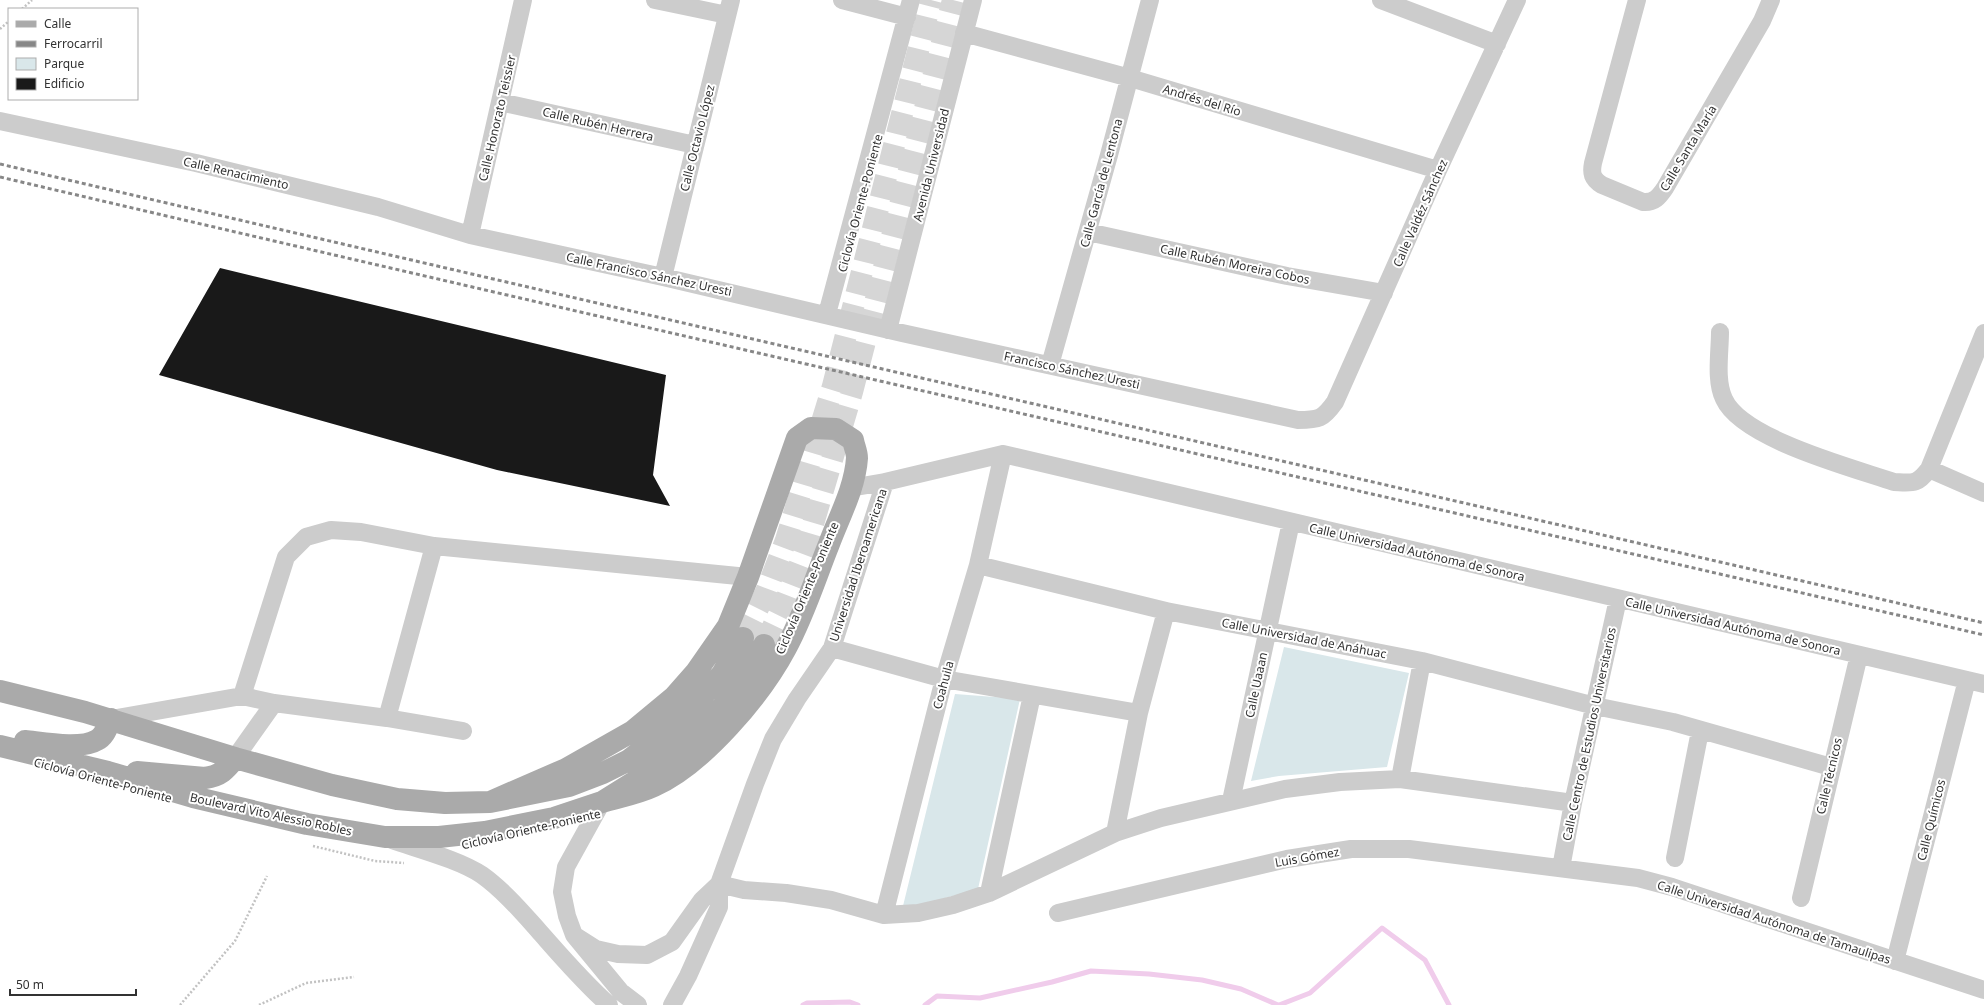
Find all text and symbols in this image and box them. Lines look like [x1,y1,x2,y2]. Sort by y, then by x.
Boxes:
legend [8,8,138,100]
text: Calle [44,15,72,32]
text: Ferrocarril [44,35,103,52]
street label: Calle Honorato Teissier [474,53,520,183]
text: Parque [44,55,85,72]
text: Edificio [44,75,85,92]
street label: Andrés del Río [1161,80,1243,120]
street label: Calle Octavio López [676,83,719,193]
street label: Calle Santa María [1656,102,1720,194]
street label: Calle Rubén Herrera [541,103,655,145]
street label: Avenida Universidad [909,107,953,223]
street label: Calle García de Lentona [1076,117,1126,249]
street label: Ciclovía Oriente-Poniente [833,132,887,274]
street label: Calle Renacimiento [182,153,290,193]
street label: Calle Valdéz Sánchez [1389,156,1452,270]
street label: Calle Rubén Moreira Cobos [1159,240,1312,288]
street label: Calle Francisco Sánchez Uresti [565,248,733,300]
street label: Francisco Sánchez Uresti [1002,347,1142,393]
street label: Universidad Iberoamericana [825,486,891,644]
street label: Ciclovía Oriente-Poniente [771,519,843,657]
street label: Calle Universidad Autónoma de Sonora [1308,519,1526,585]
street label: Calle Universidad Autónoma de Sonora [1624,593,1842,659]
street label: Calle Universidad de Anáhuac [1220,614,1388,662]
street label: Calle Centro de Estudios Universitarios [1558,626,1620,842]
street label: Calle Uaaan [1241,651,1271,719]
street label: Coahuila [928,659,958,711]
street label: Calle Técnicos [1812,736,1846,816]
street label: Ciclovía Oriente-Poniente [32,753,174,807]
street label: Calle Químicos [1913,777,1949,863]
street label: Boulevard Vito Alessio Robles [188,788,354,840]
street label: Ciclovía Oriente-Poniente [460,805,603,853]
street label: Luis Gómez [1273,843,1341,871]
street label: Calle Universidad Autónoma de Tamaulipas [1655,876,1893,968]
scale bar [10,971,136,997]
text: 50 m [16,976,44,993]

